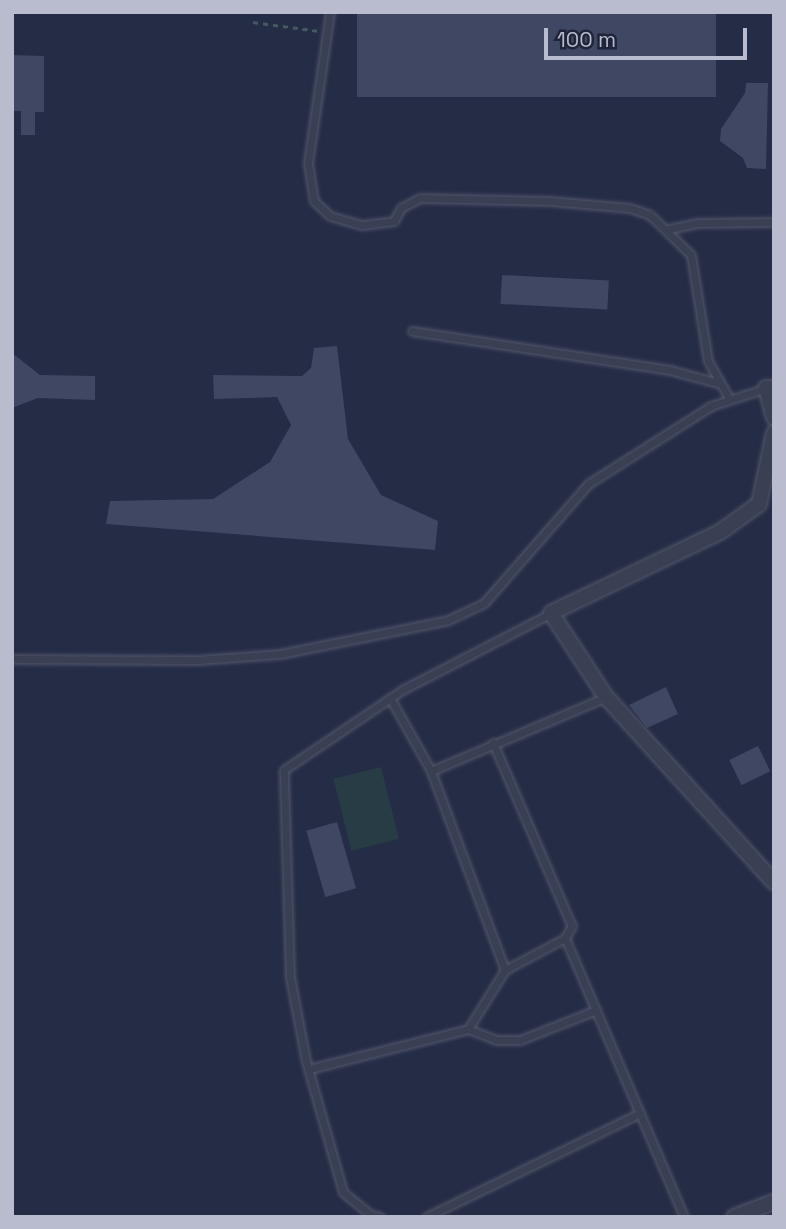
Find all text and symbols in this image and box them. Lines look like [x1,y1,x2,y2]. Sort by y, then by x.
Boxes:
scale bar [548,14,751,58]
text: 100 m [557,26,616,53]

